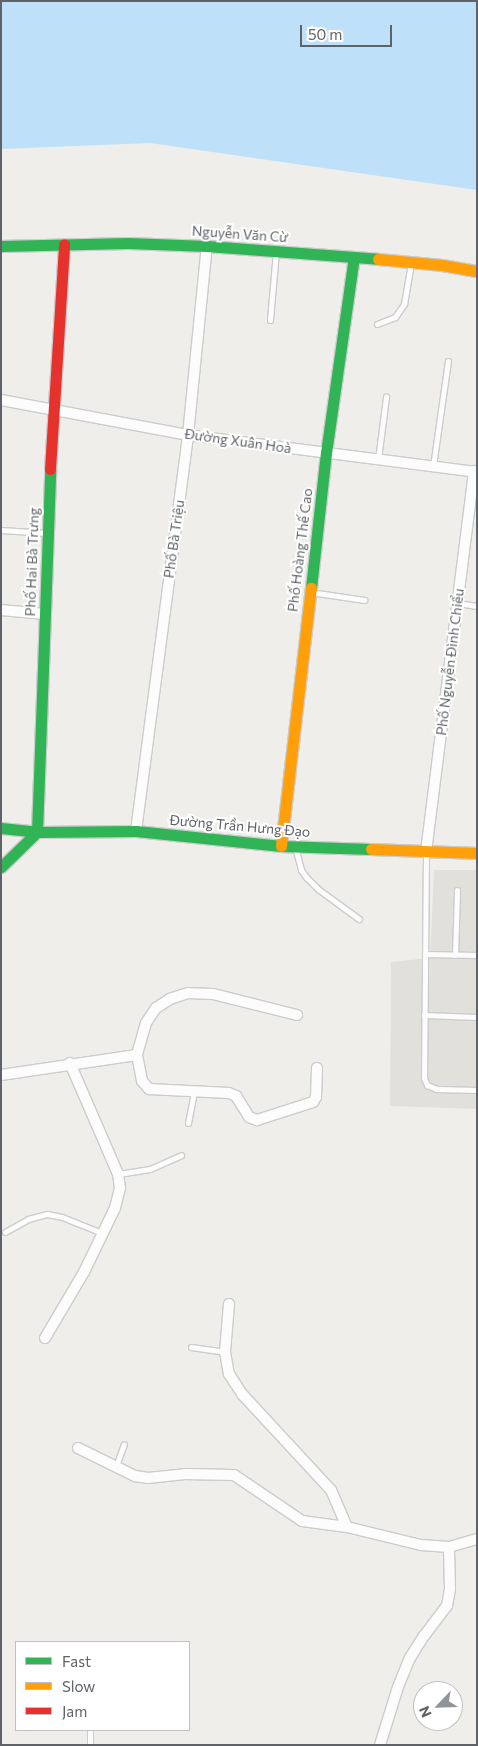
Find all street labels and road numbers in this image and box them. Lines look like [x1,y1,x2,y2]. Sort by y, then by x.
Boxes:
street label: Nguyễn Văn Cừ [191,222,289,246]
street label: Đường Xuân Hoà [184,425,292,457]
street label: Phố Hoàng Thế Cao [284,487,316,613]
street label: Phố Bà Triệu [160,499,188,579]
street label: Phố Hai Bà Trưng [22,507,42,617]
street label: Phố Nguyễn Đình Chiểu [433,588,467,736]
street label: Đường Trần Hưng Đạo [169,811,311,841]

